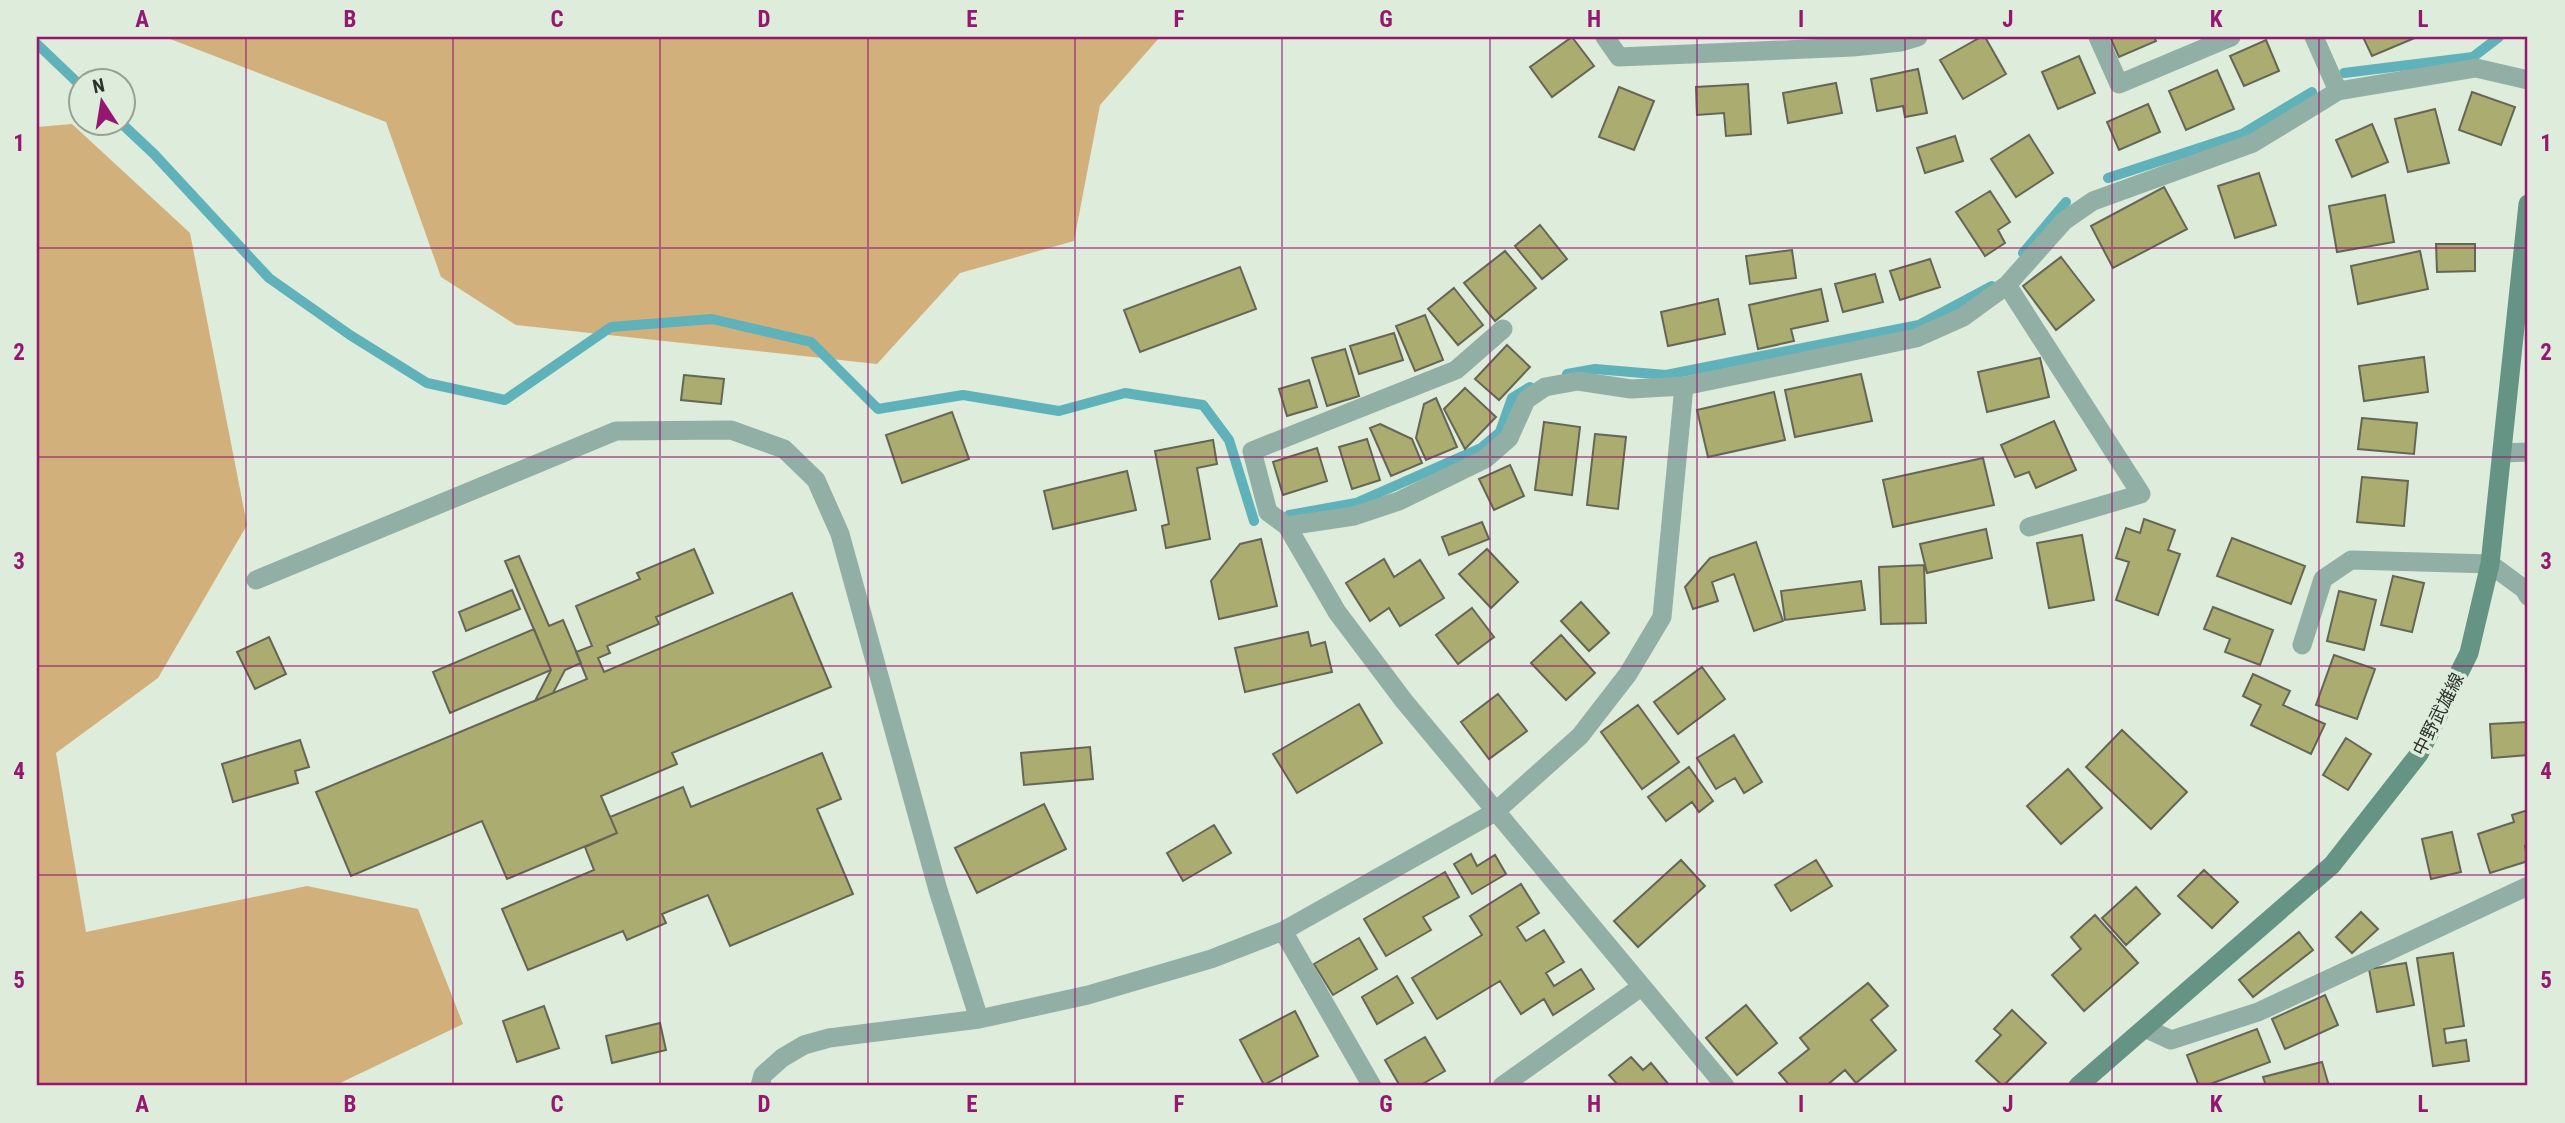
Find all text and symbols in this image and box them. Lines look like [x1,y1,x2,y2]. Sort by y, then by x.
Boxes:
text: A [135,6,149,33]
text: B [344,6,356,33]
text: C [550,6,564,33]
text: D [758,6,771,33]
text: E [966,6,978,33]
text: F [1174,6,1185,33]
text: G [1379,6,1393,33]
text: H [1587,6,1601,33]
text: I [1798,6,1804,33]
text: J [2002,6,2014,33]
text: K [2210,6,2223,33]
text: L [2417,6,2429,33]
north arrow [66,66,136,136]
text: N [90,73,107,98]
text: 1 [13,130,25,157]
text: 1 [2540,130,2552,157]
text: 2 [13,339,25,366]
text: 2 [2540,339,2552,366]
text: 3 [13,548,25,575]
text: 3 [2540,548,2552,575]
street label: 中野武雄線 [2408,669,2468,759]
text: 4 [13,758,25,785]
text: 4 [2540,758,2552,785]
text: 5 [13,967,25,994]
text: 5 [2540,967,2552,994]
text: A [135,1091,149,1118]
text: B [344,1091,356,1118]
text: C [550,1091,564,1118]
text: D [758,1091,771,1118]
text: E [966,1091,978,1118]
text: F [1174,1091,1185,1118]
text: G [1379,1091,1393,1118]
text: H [1587,1091,1601,1118]
text: I [1798,1091,1804,1118]
text: J [2002,1091,2014,1118]
text: K [2210,1091,2223,1118]
text: L [2417,1091,2429,1118]

